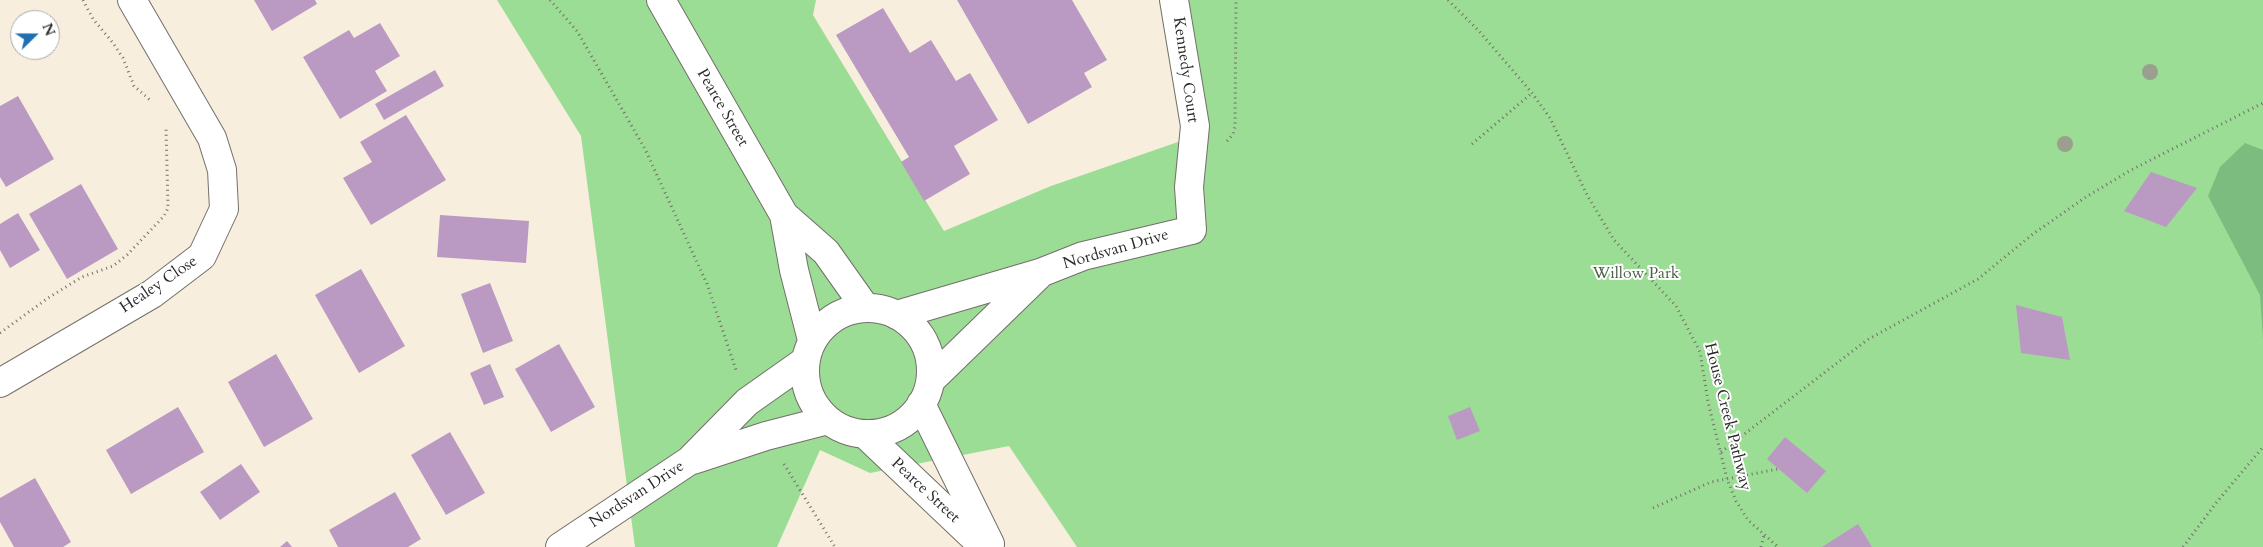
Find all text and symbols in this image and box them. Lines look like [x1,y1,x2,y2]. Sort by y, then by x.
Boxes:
north arrow [10,10,60,60]
street label: Kennedy Court [1168,16,1202,124]
text: N [37,20,60,39]
street label: Pearce Street [692,66,752,150]
street label: Nordsvan Drive [1061,226,1171,274]
street label: Healey Close [117,252,201,318]
park label: Willow Park [1593,264,1679,284]
street label: House Creek Pathway [1699,341,1755,493]
street label: Pearce Street [887,454,963,528]
street label: Nordsvan Drive [586,457,688,533]

